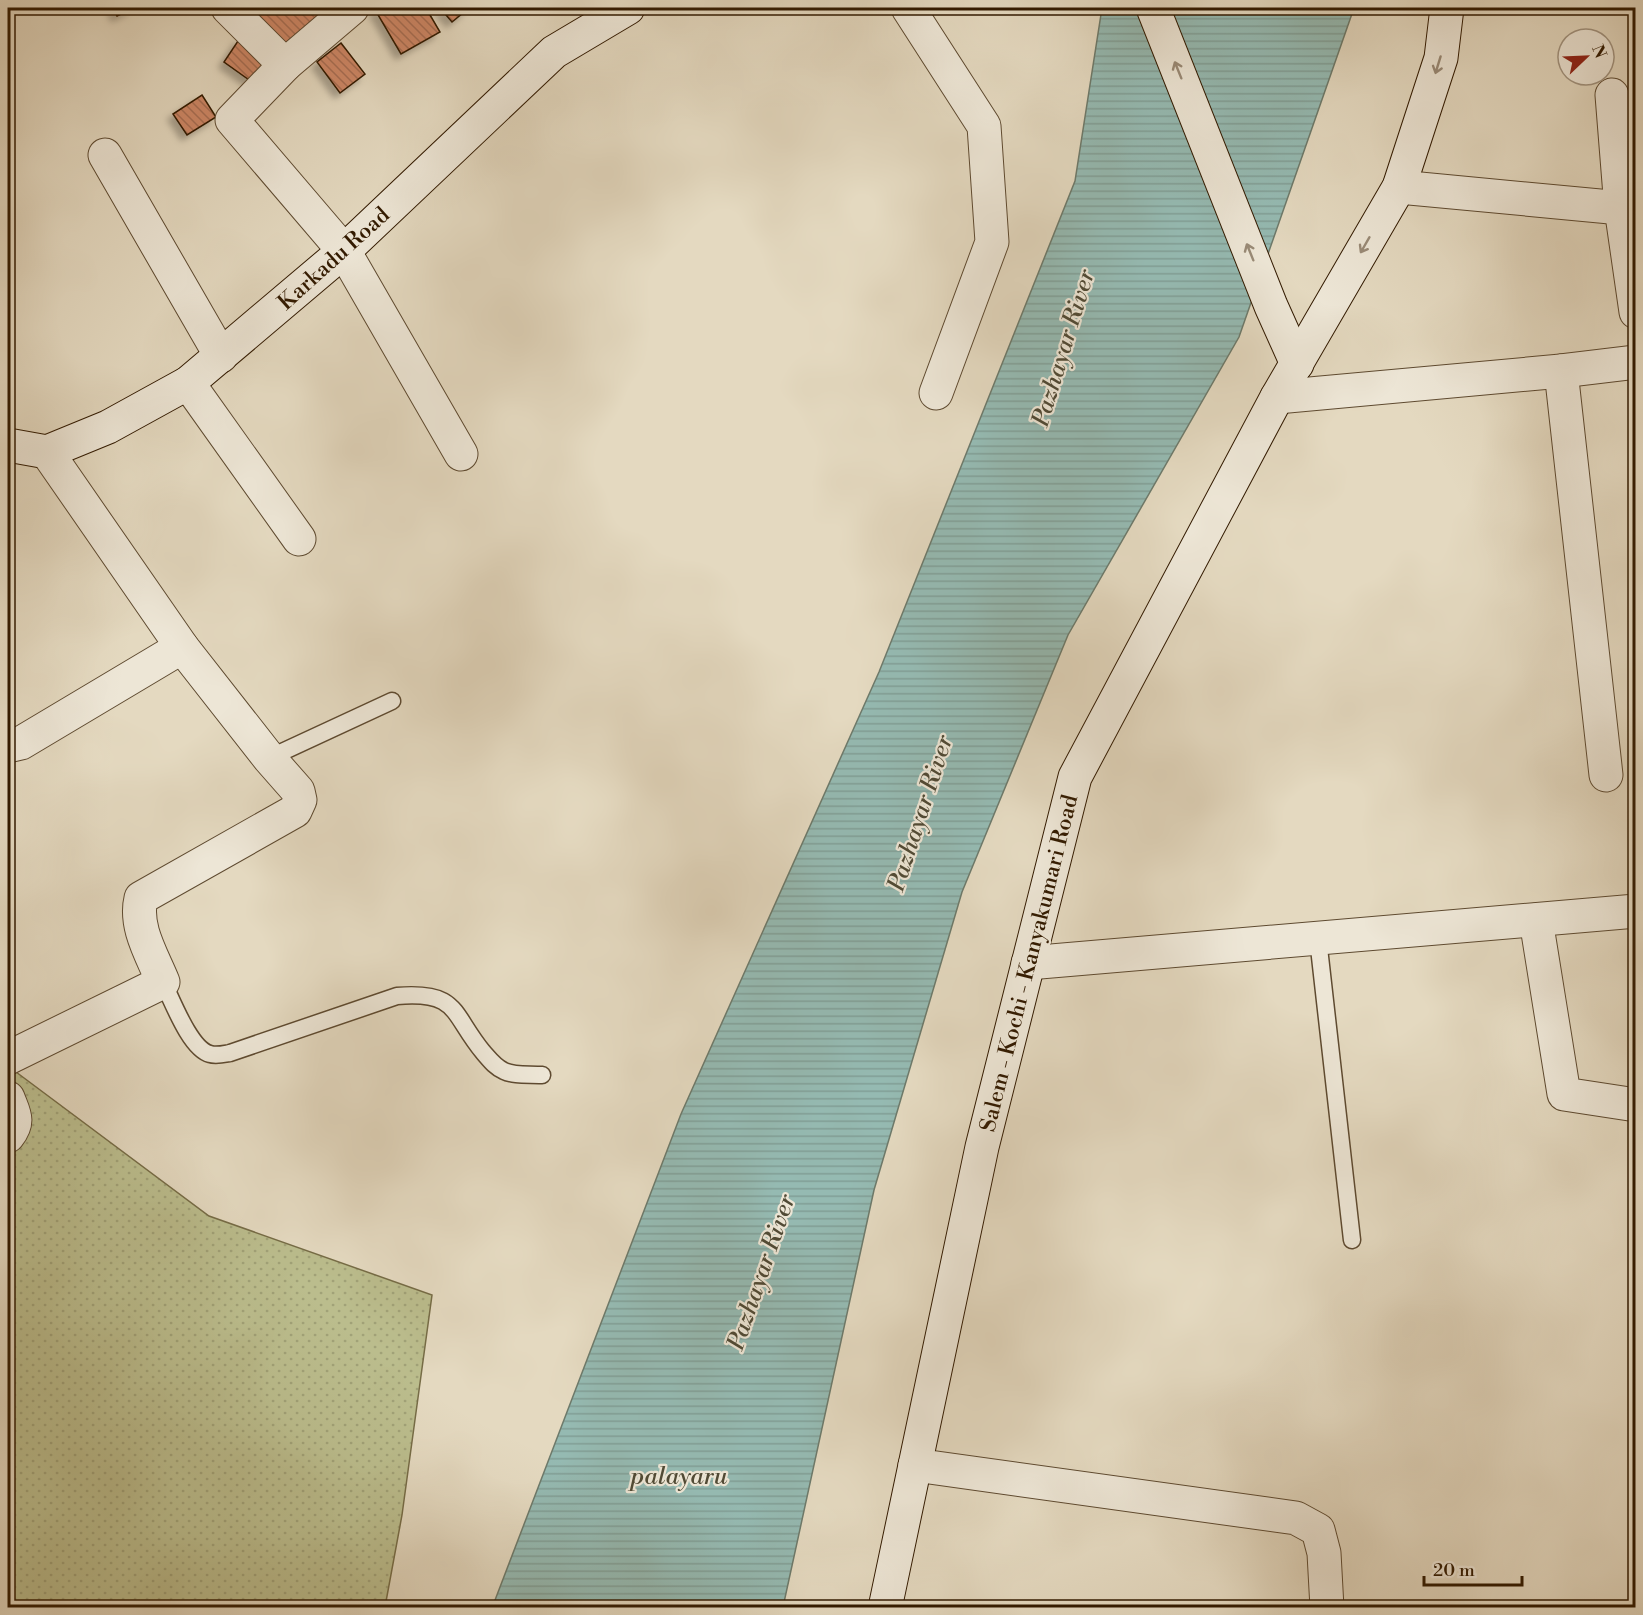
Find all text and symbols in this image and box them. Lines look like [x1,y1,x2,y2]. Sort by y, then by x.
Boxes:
north arrow [1556,27,1616,87]
text: N [1587,42,1611,62]
one-way arrow [1432,55,1443,74]
one-way arrow [1172,62,1183,80]
street label: Karkadu Road [273,202,396,316]
one-way arrow [1359,236,1371,253]
one-way arrow [1244,243,1255,261]
water label: Pazhayar River [1026,265,1102,431]
water label: Pazhayar River [881,731,961,896]
street label: Salem - Kochi - Kanyakumari Road [974,792,1085,1135]
water label: Pazhayar River [721,1190,803,1355]
water label: palayaru [628,1462,728,1492]
scale bar [1424,1549,1522,1587]
text: 20 m [1433,1559,1475,1582]

